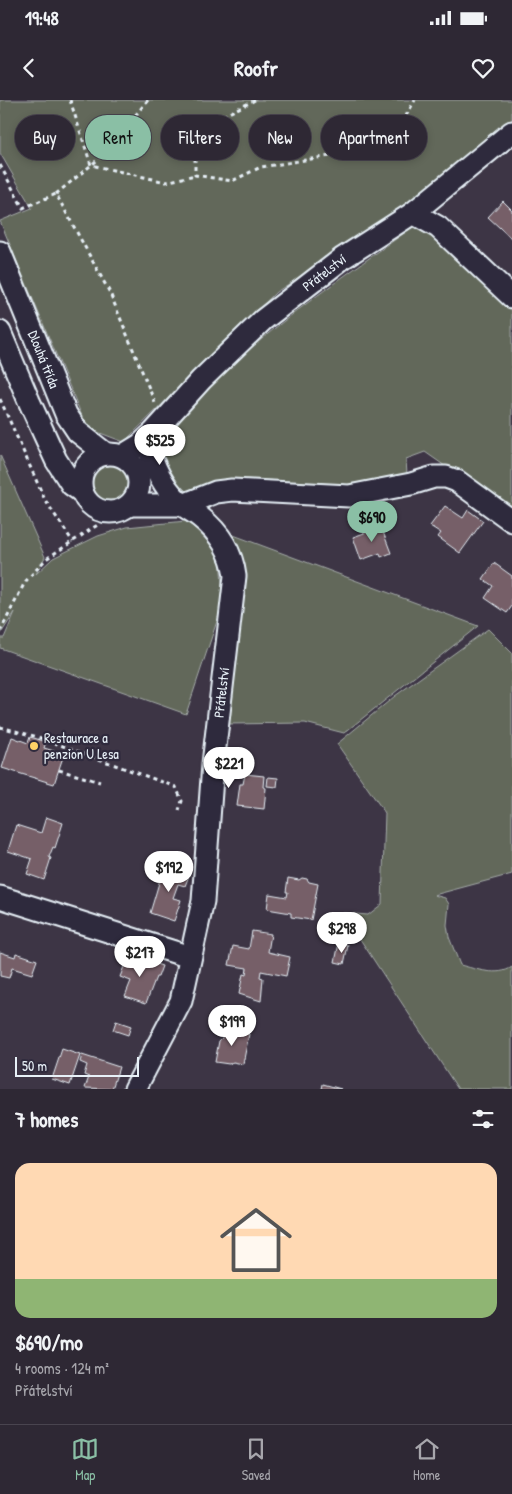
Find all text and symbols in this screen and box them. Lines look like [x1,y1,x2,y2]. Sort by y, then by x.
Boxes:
text: 19:48 [25,5,59,31]
text: Roofr [234,53,278,83]
icon: back [15,54,43,82]
icon: heart [469,54,497,82]
chip: Buy [15,115,75,160]
chip: Rent [85,115,151,160]
chip: Filters [161,115,239,160]
chip: New [249,115,311,160]
chip: Apartment [321,115,427,160]
street label: Přátelství [298,249,349,295]
street label: Dlouhá třída [24,328,65,391]
pin: $525 [130,424,190,466]
text: $525 [145,429,175,451]
pin: $690 [342,500,402,543]
text: $690 [358,506,386,528]
street label: Přátelství [208,666,233,719]
place label: Restaurace a penzion U Lesa [44,728,119,764]
marker: Restaurace a penzion U Lesa [28,740,40,752]
pin: $221 [199,746,259,789]
text: $221 [215,752,243,774]
pin: $192 [139,850,199,893]
text: $192 [155,856,183,878]
pin: $298 [312,912,372,954]
text: $298 [328,917,356,939]
pin: $217 [110,936,170,978]
text: $217 [125,941,155,963]
pin: $199 [202,1004,262,1047]
text: $199 [219,1010,245,1032]
scale bar [15,1054,139,1077]
text: 50 m [22,1056,47,1075]
text: 7 homes [15,1105,78,1134]
icon: filters [469,1105,497,1133]
icon: home [211,1195,301,1285]
text: $690/mo [15,1328,83,1357]
text: 4 rooms · 124 m² [15,1357,109,1379]
text: Přátelství [15,1379,73,1401]
tab: Map [71,1435,99,1484]
tab: Saved [242,1435,270,1484]
tab: Home [413,1435,441,1484]

